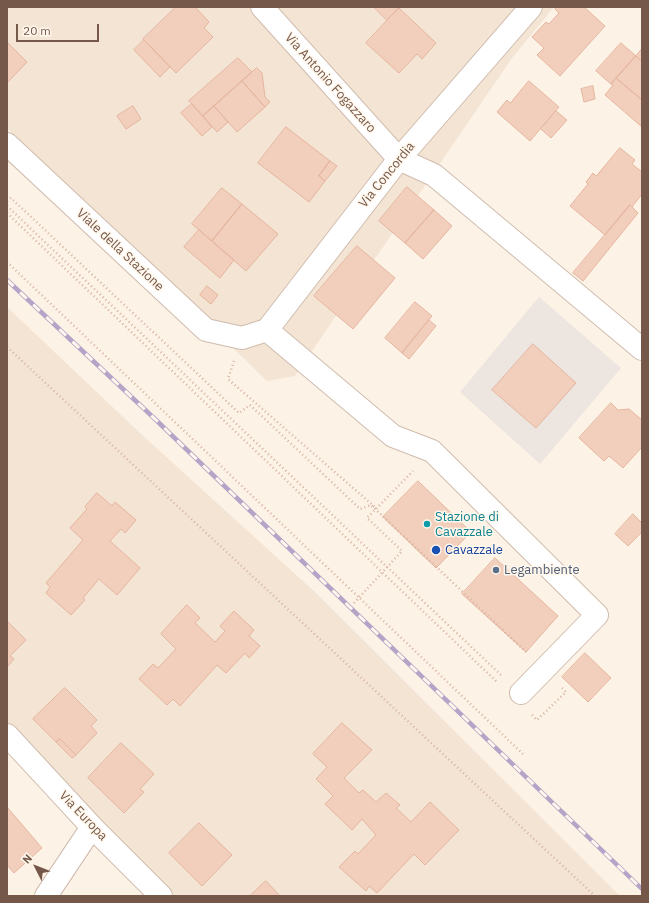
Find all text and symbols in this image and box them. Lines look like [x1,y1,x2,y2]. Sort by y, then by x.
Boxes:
scale bar [18,16,101,42]
text: 20 m [23,23,51,38]
street label: Via Antonio Fogazzaro [281,30,379,136]
street label: Via Concordia [356,139,418,211]
street label: Viale della Stazione [73,206,167,294]
place label: Stazione di Cavazzale [435,509,499,540]
marker: Stazione di Cavazzale [422,519,432,529]
place label: Cavazzale [445,542,503,558]
marker: Cavazzale [430,544,442,556]
place label: Legambiente [504,562,580,578]
marker: Legambiente [491,565,501,575]
street label: Via Europa [56,788,110,844]
north arrow [16,847,56,887]
text: N [19,851,35,867]

